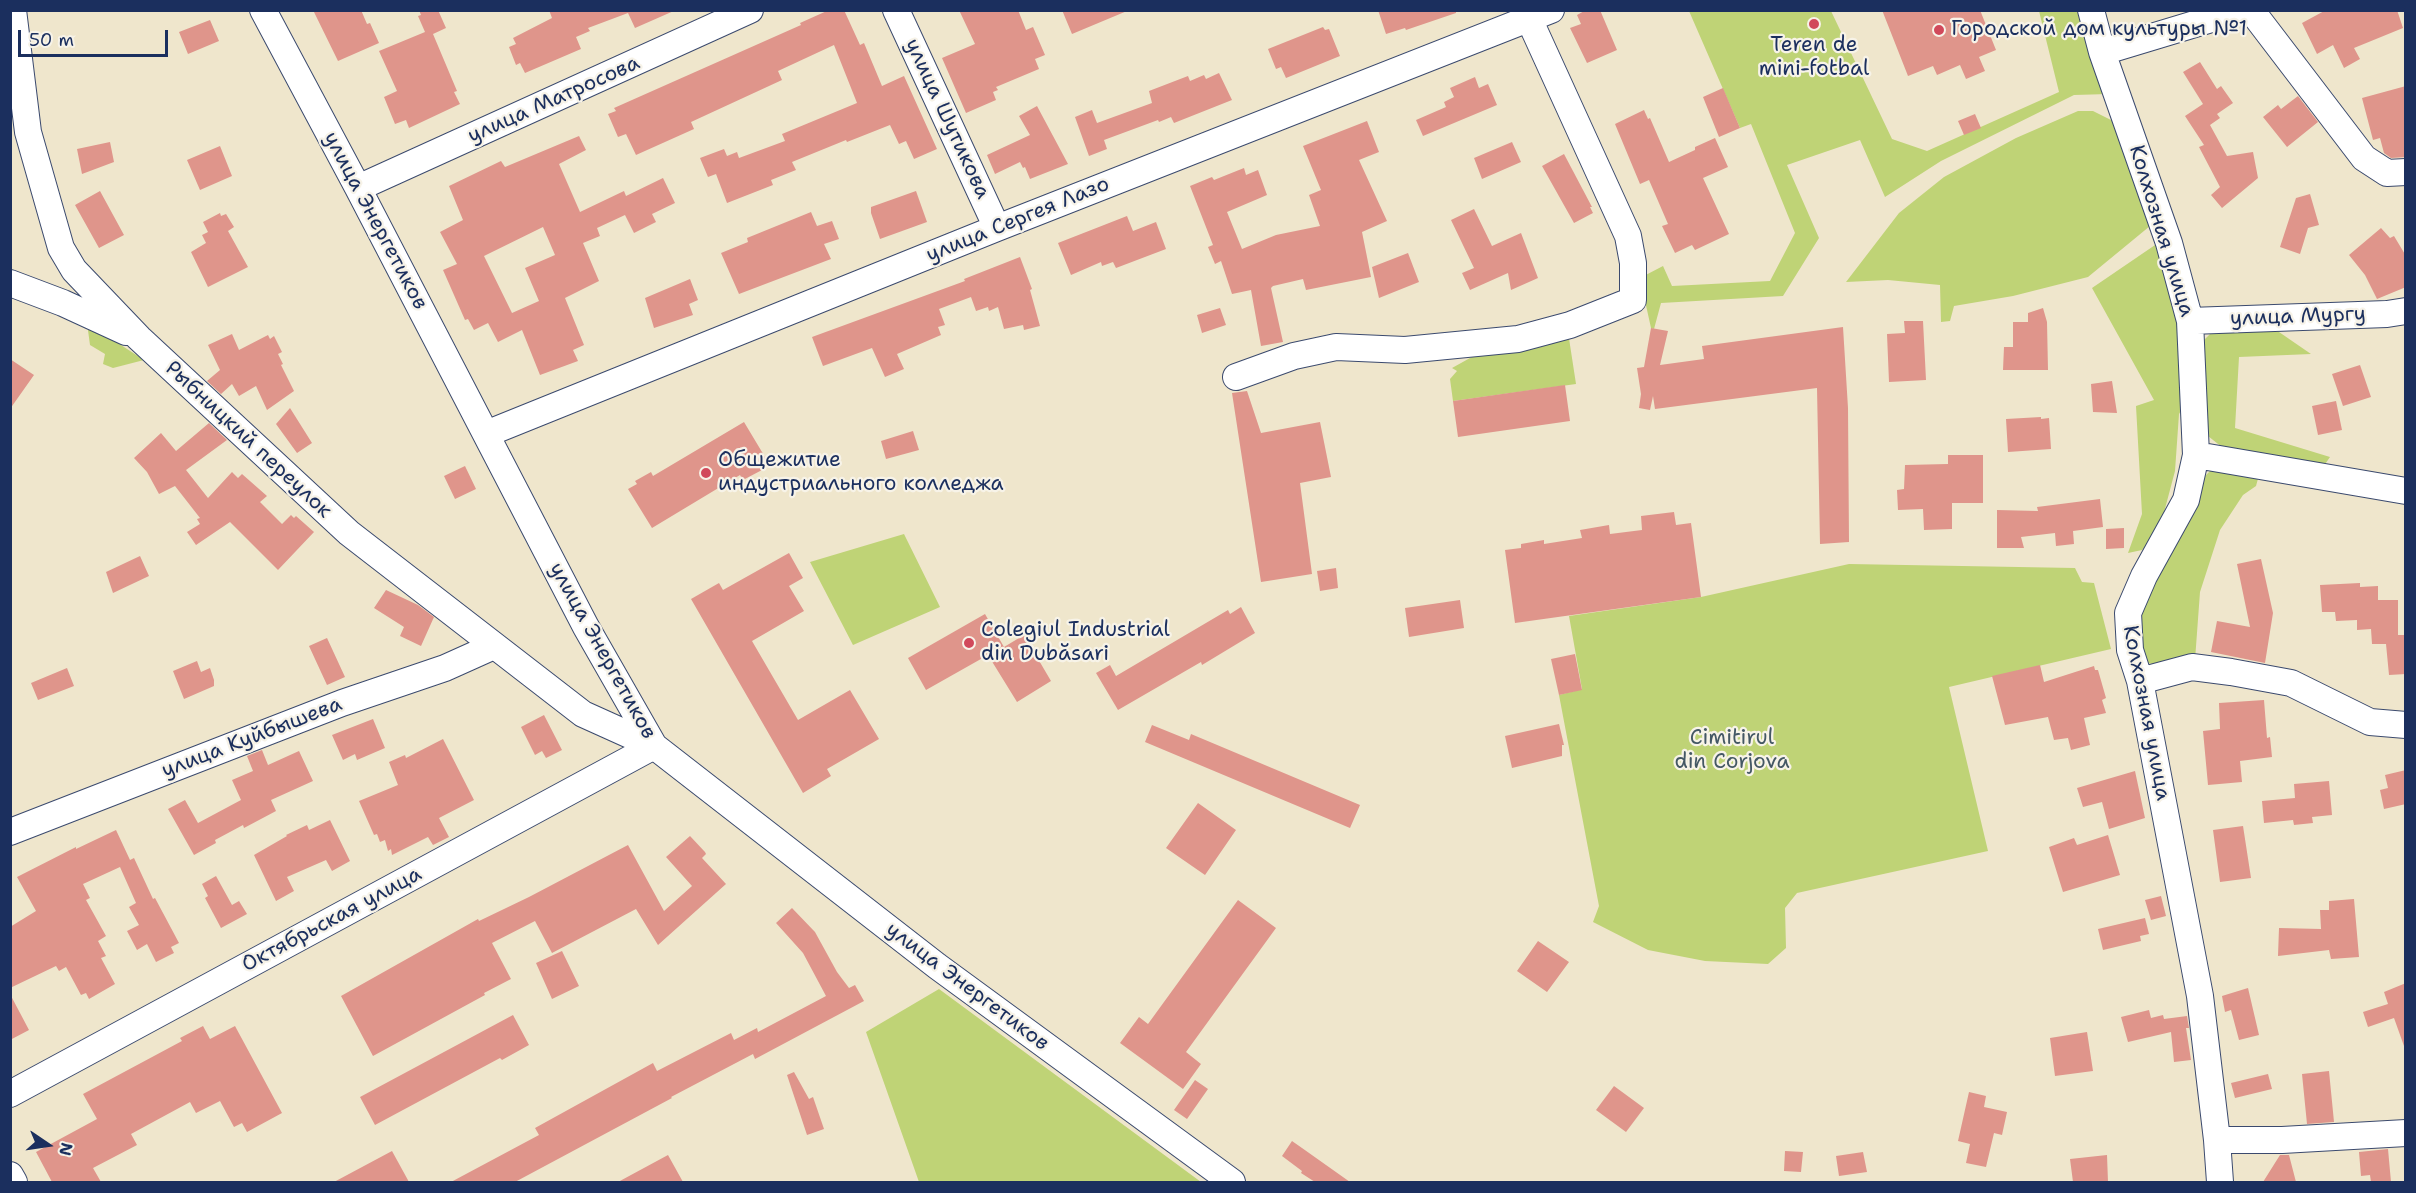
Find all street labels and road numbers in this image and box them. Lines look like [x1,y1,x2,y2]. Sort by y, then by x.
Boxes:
street label: улица Шутикова [899,35,995,203]
street label: улица Матросова [464,51,644,149]
street label: улица Энергетиков [317,128,433,314]
street label: Колхозная улица [2123,142,2199,320]
street label: улица Сергея Лазо [923,172,1113,268]
street label: улица Мургу [2230,302,2366,332]
street label: Рыбницкий переулок [159,356,337,524]
street label: улица Энергетиков [543,558,661,744]
street label: Колхозная улица [2117,623,2175,803]
street label: улица Куйбышева [158,692,346,784]
street label: Октябрьская улица [238,862,426,978]
street label: улица Энергетиков [880,917,1054,1057]

